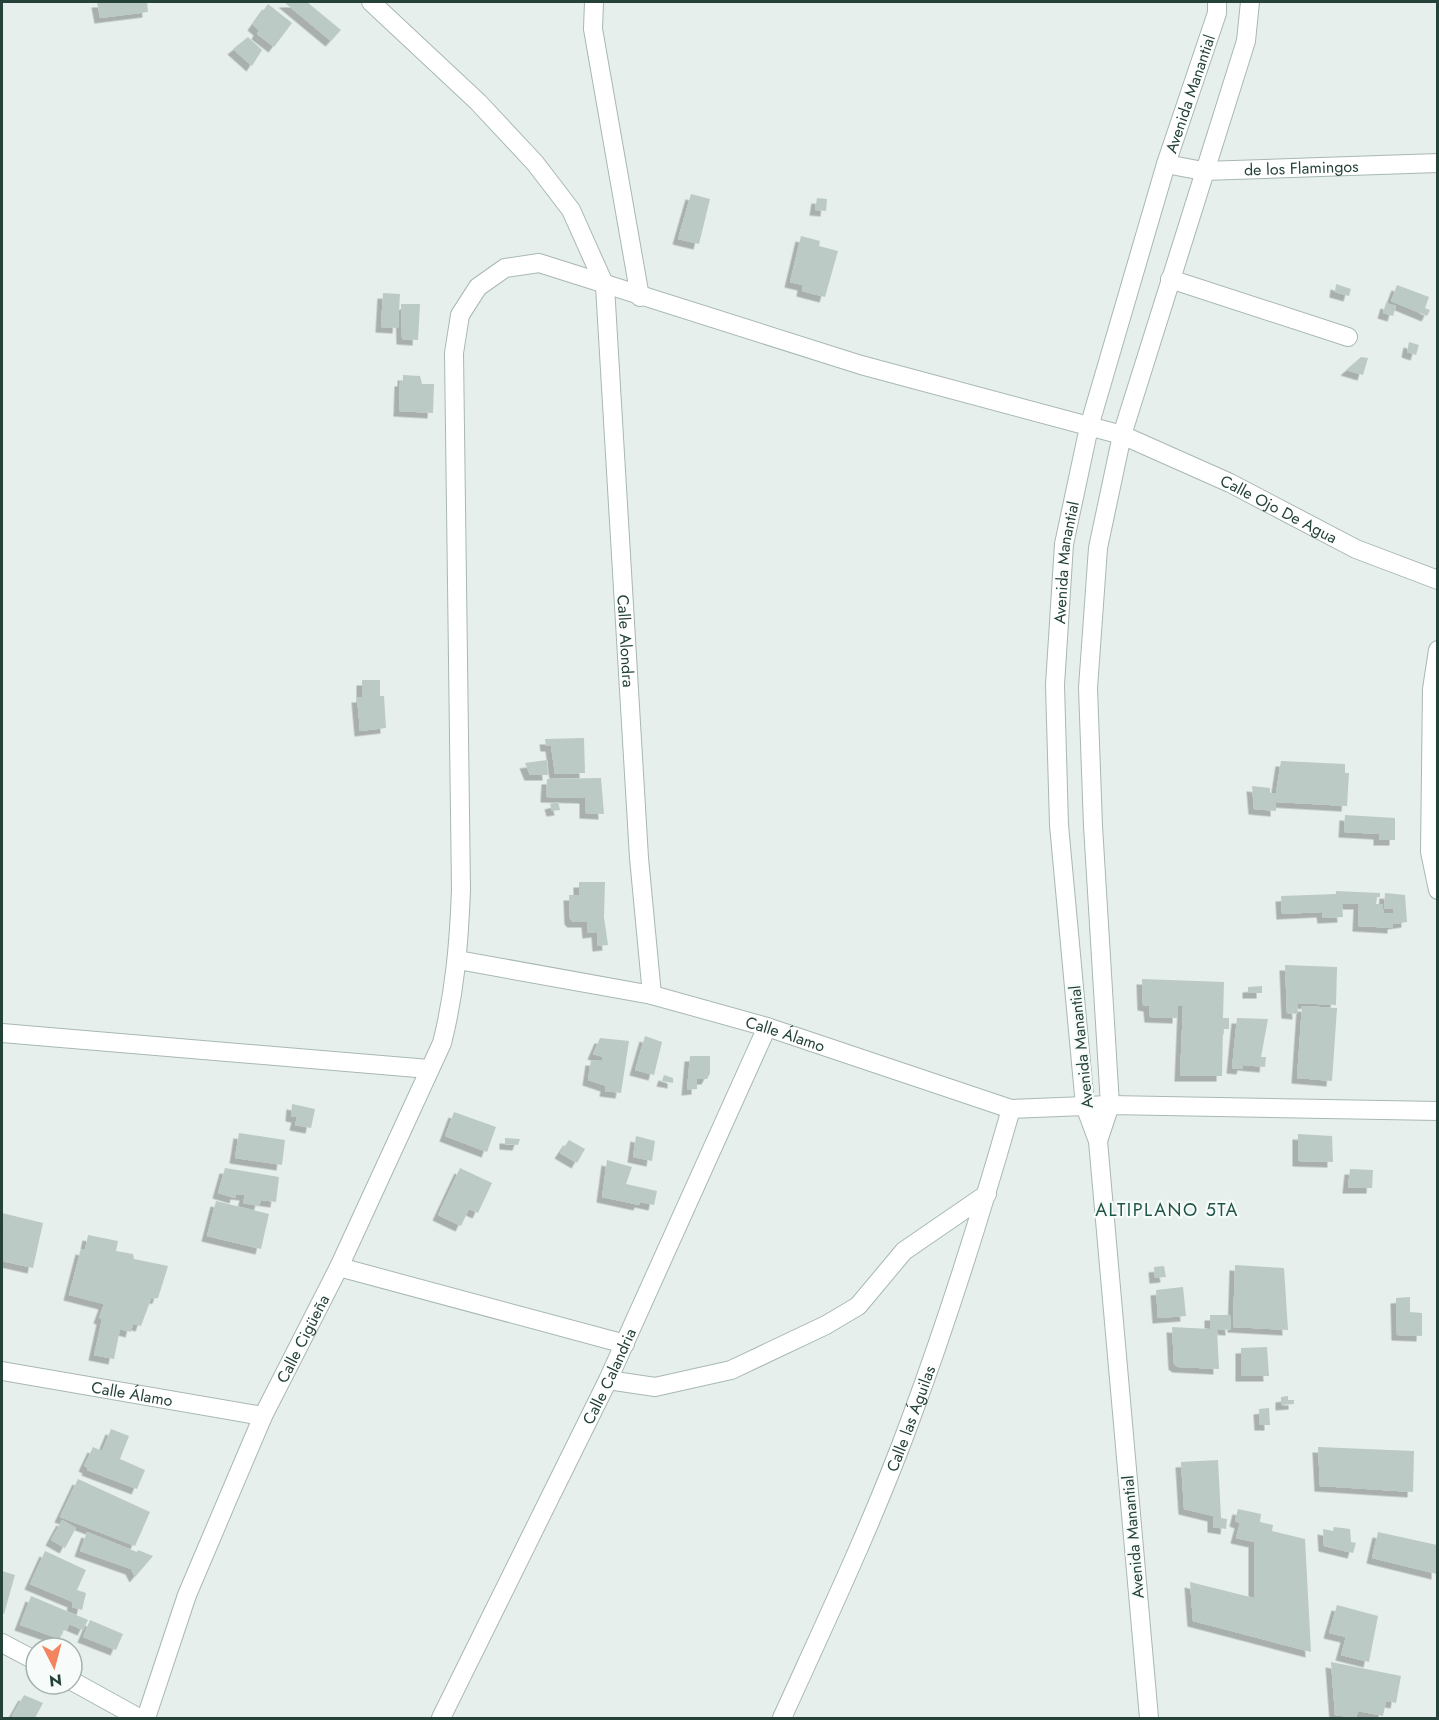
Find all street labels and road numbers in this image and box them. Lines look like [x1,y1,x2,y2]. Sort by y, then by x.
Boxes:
street label: Avenida Manantial [1159,31,1220,156]
street label: de los Flamingos [1244,154,1359,181]
street label: Calle Ojo De Agua [1217,469,1341,549]
street label: Avenida Manantial [1047,499,1084,625]
street label: Calle Alondra [612,594,640,688]
street label: Avenida Manantial [1063,984,1099,1110]
street label: Calle Álamo [743,1010,828,1057]
street label: Calle Cigüeña [270,1291,335,1387]
street label: Calle Calandria [576,1324,641,1428]
street label: Calle las Águilas [880,1362,941,1475]
street label: Calle Álamo [90,1375,175,1412]
street label: Avenida Manantial [1116,1474,1150,1600]

